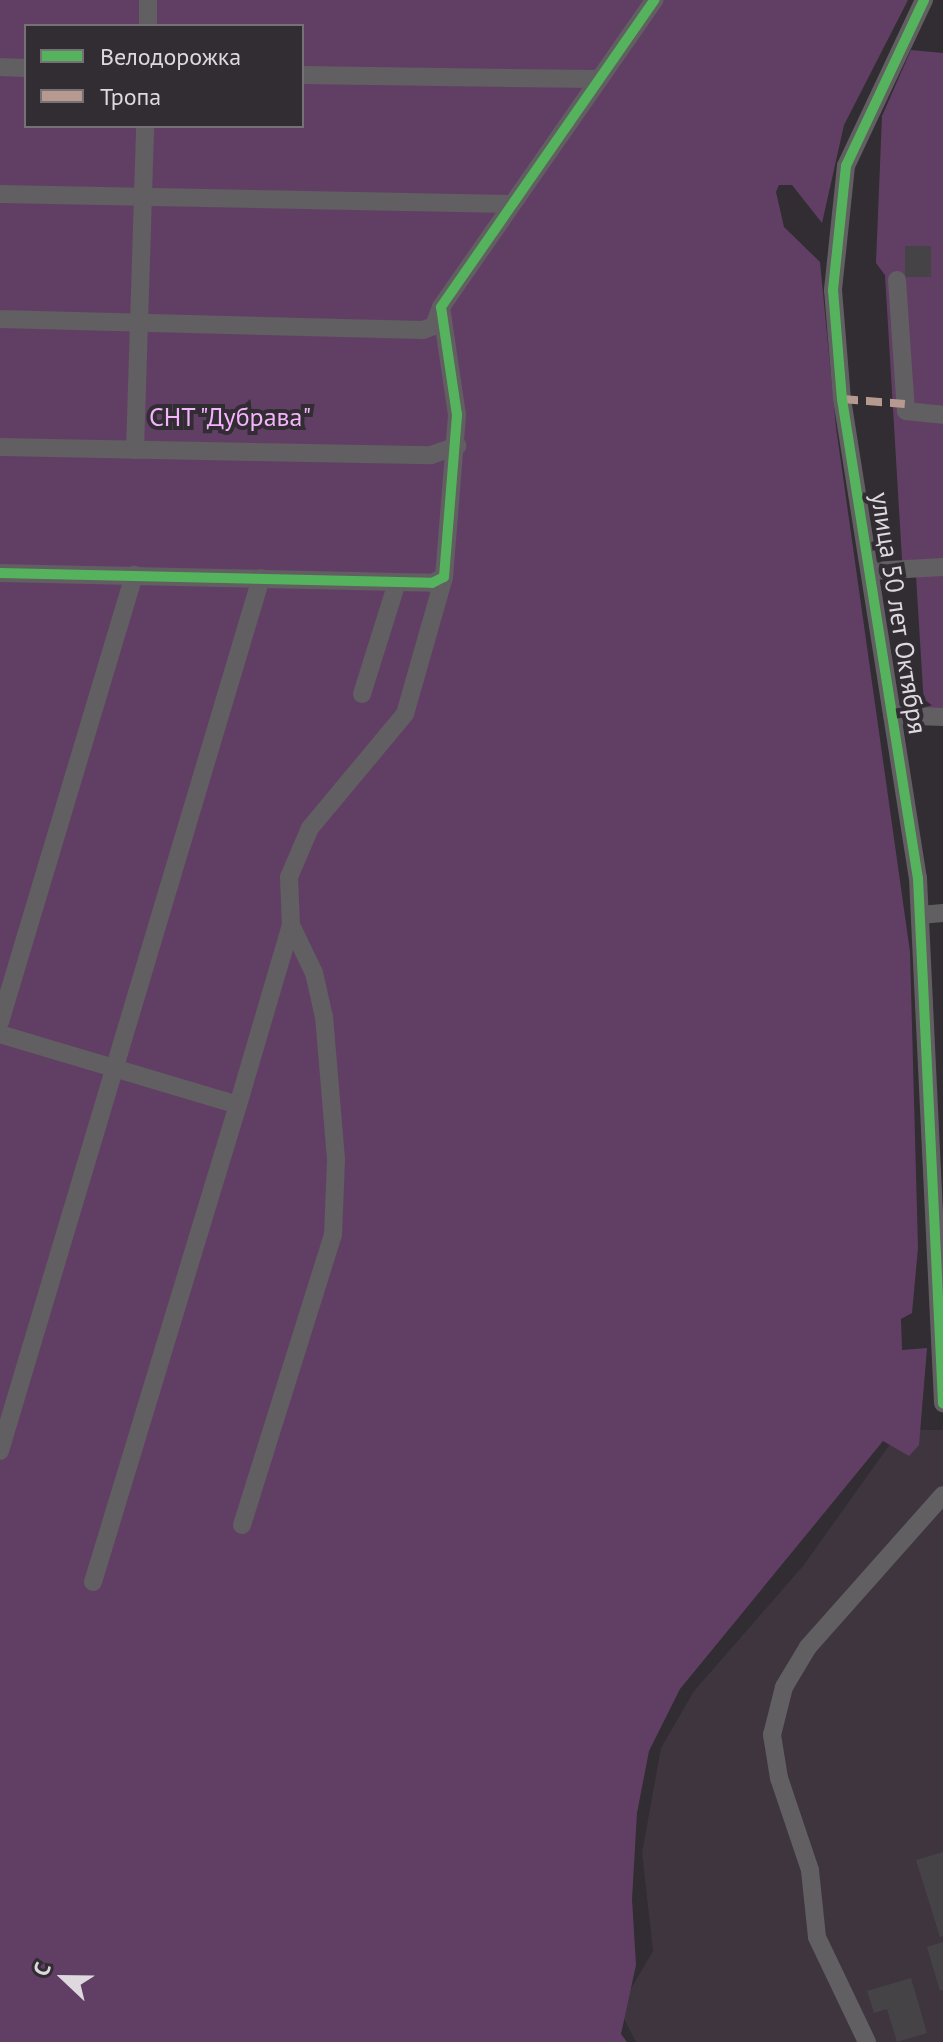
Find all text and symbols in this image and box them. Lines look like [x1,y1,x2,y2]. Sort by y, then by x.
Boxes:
legend [24,24,304,128]
text: Велодорожка [100,41,241,72]
text: Тропа [100,81,161,112]
park label: СНТ "Дубрава" [147,401,313,433]
street label: улица 50 лет Октября [864,489,934,737]
north arrow [24,1938,104,2018]
text: С [26,1958,57,1980]

